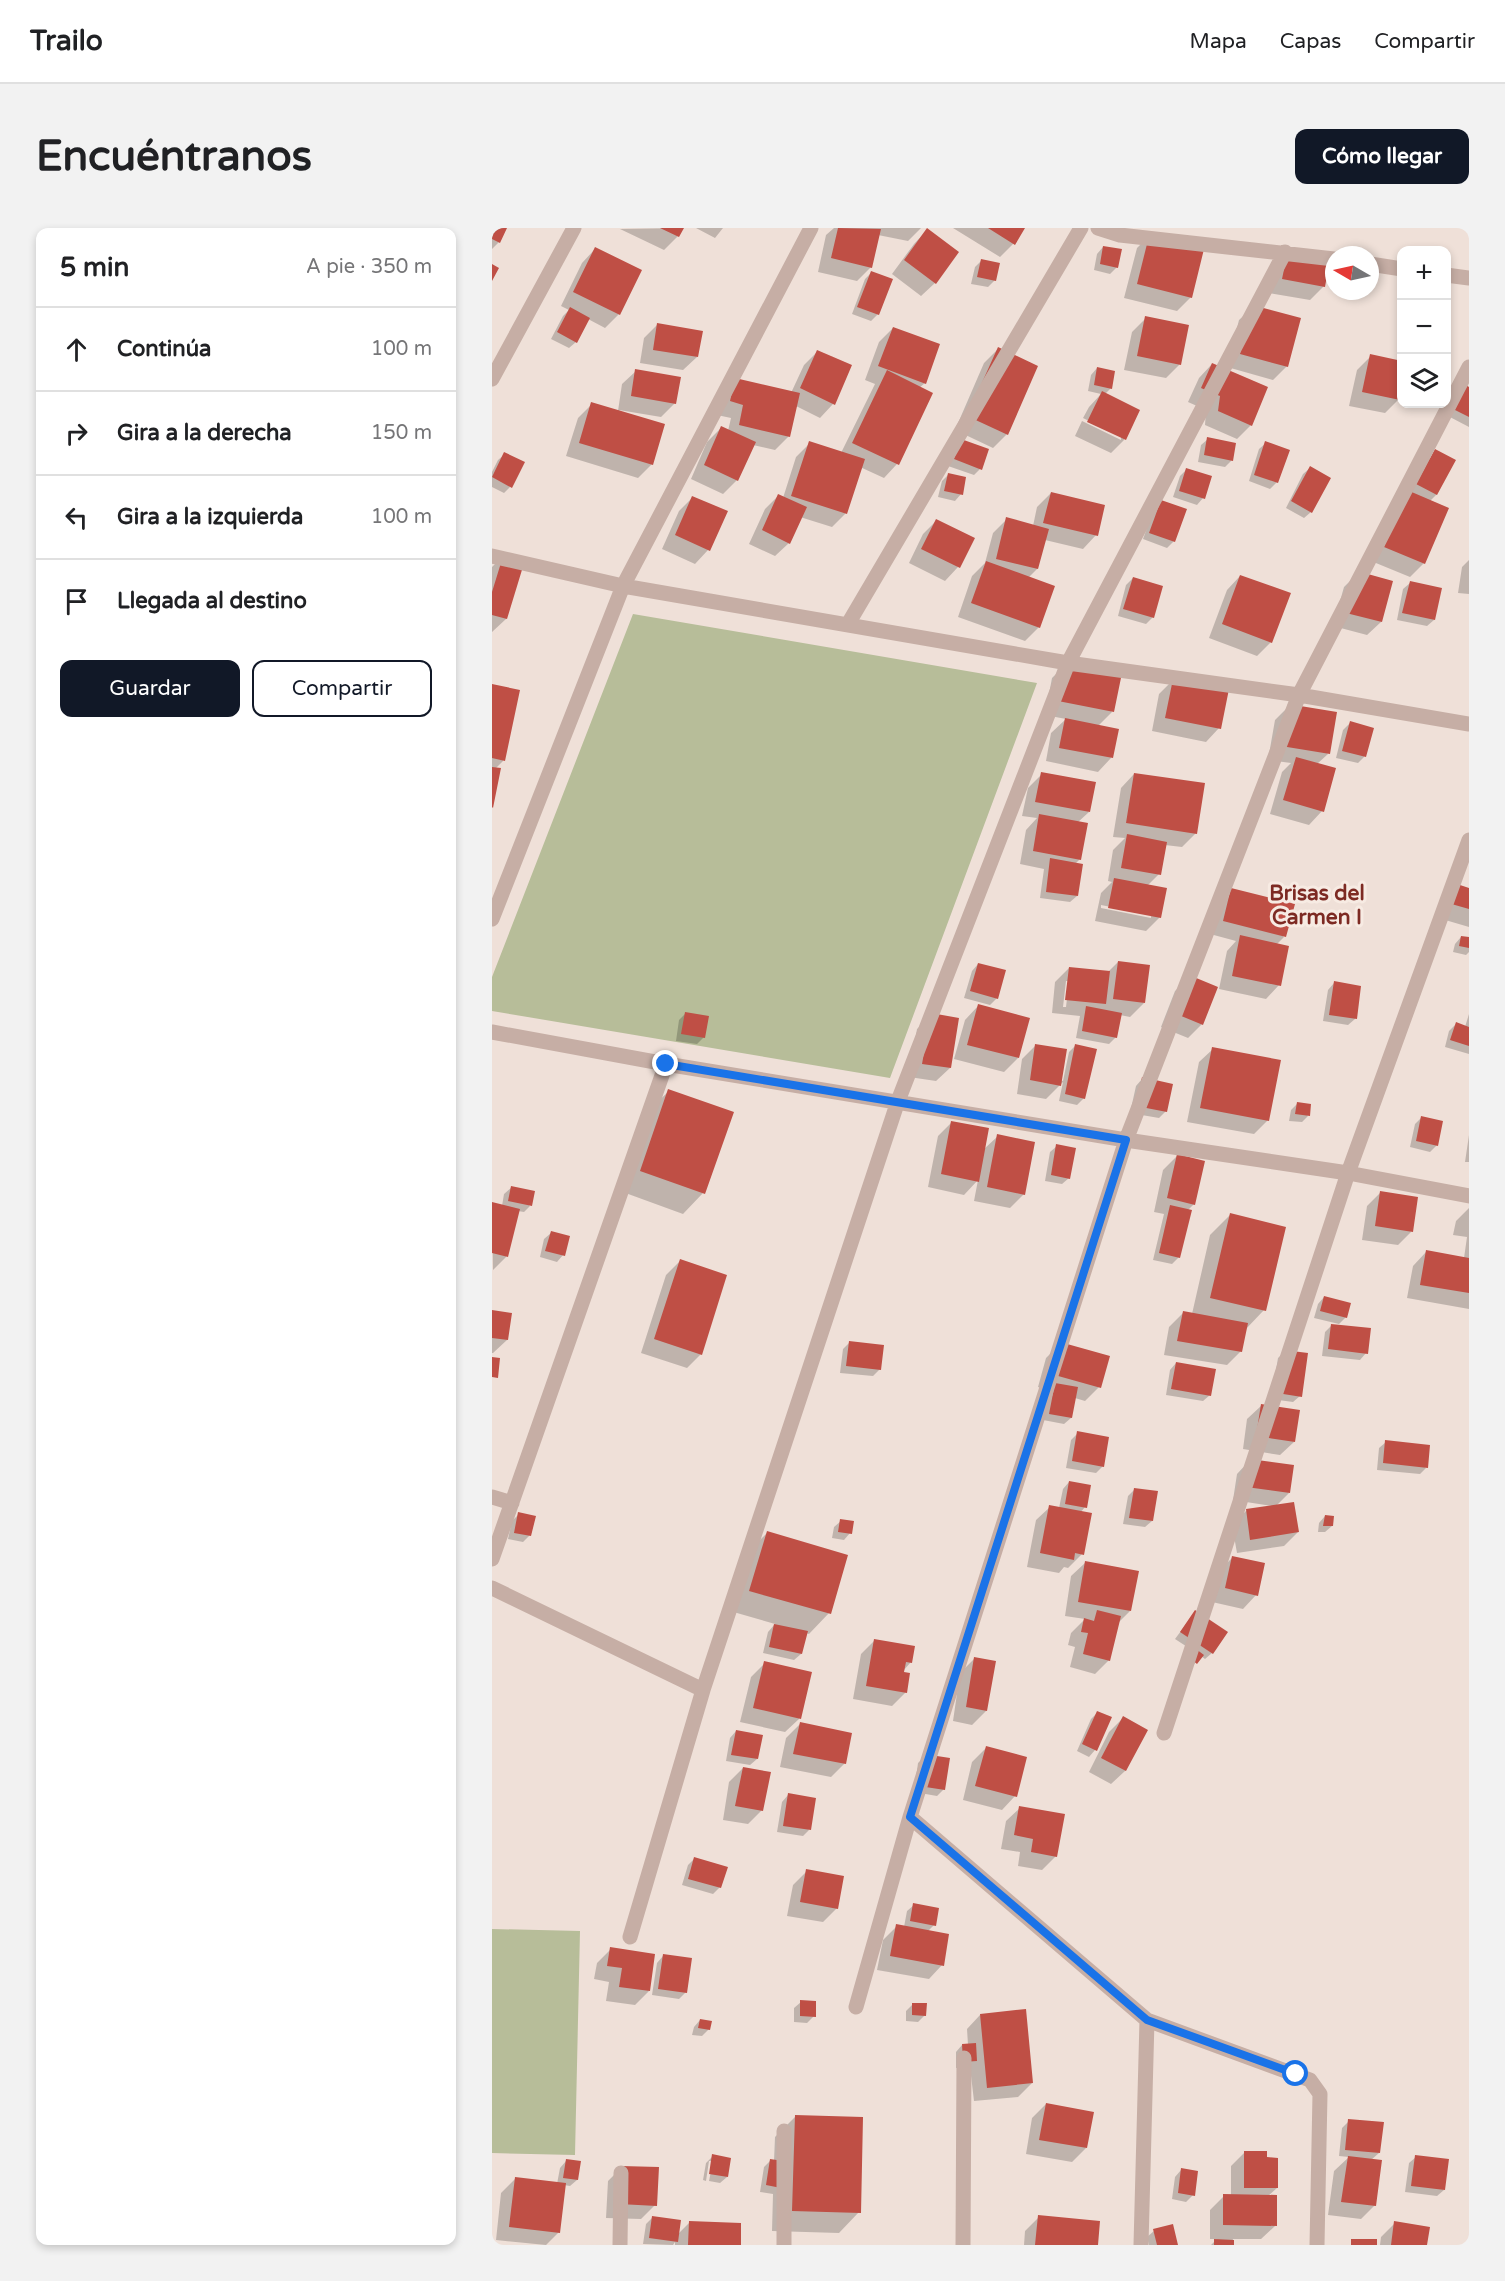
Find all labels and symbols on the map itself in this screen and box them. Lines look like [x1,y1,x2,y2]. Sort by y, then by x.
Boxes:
north arrow [1325,246,1379,300]
district label: Brisas del Carmen I [1269,881,1365,930]
route end [652,1050,678,1076]
route start [1282,2060,1308,2086]

